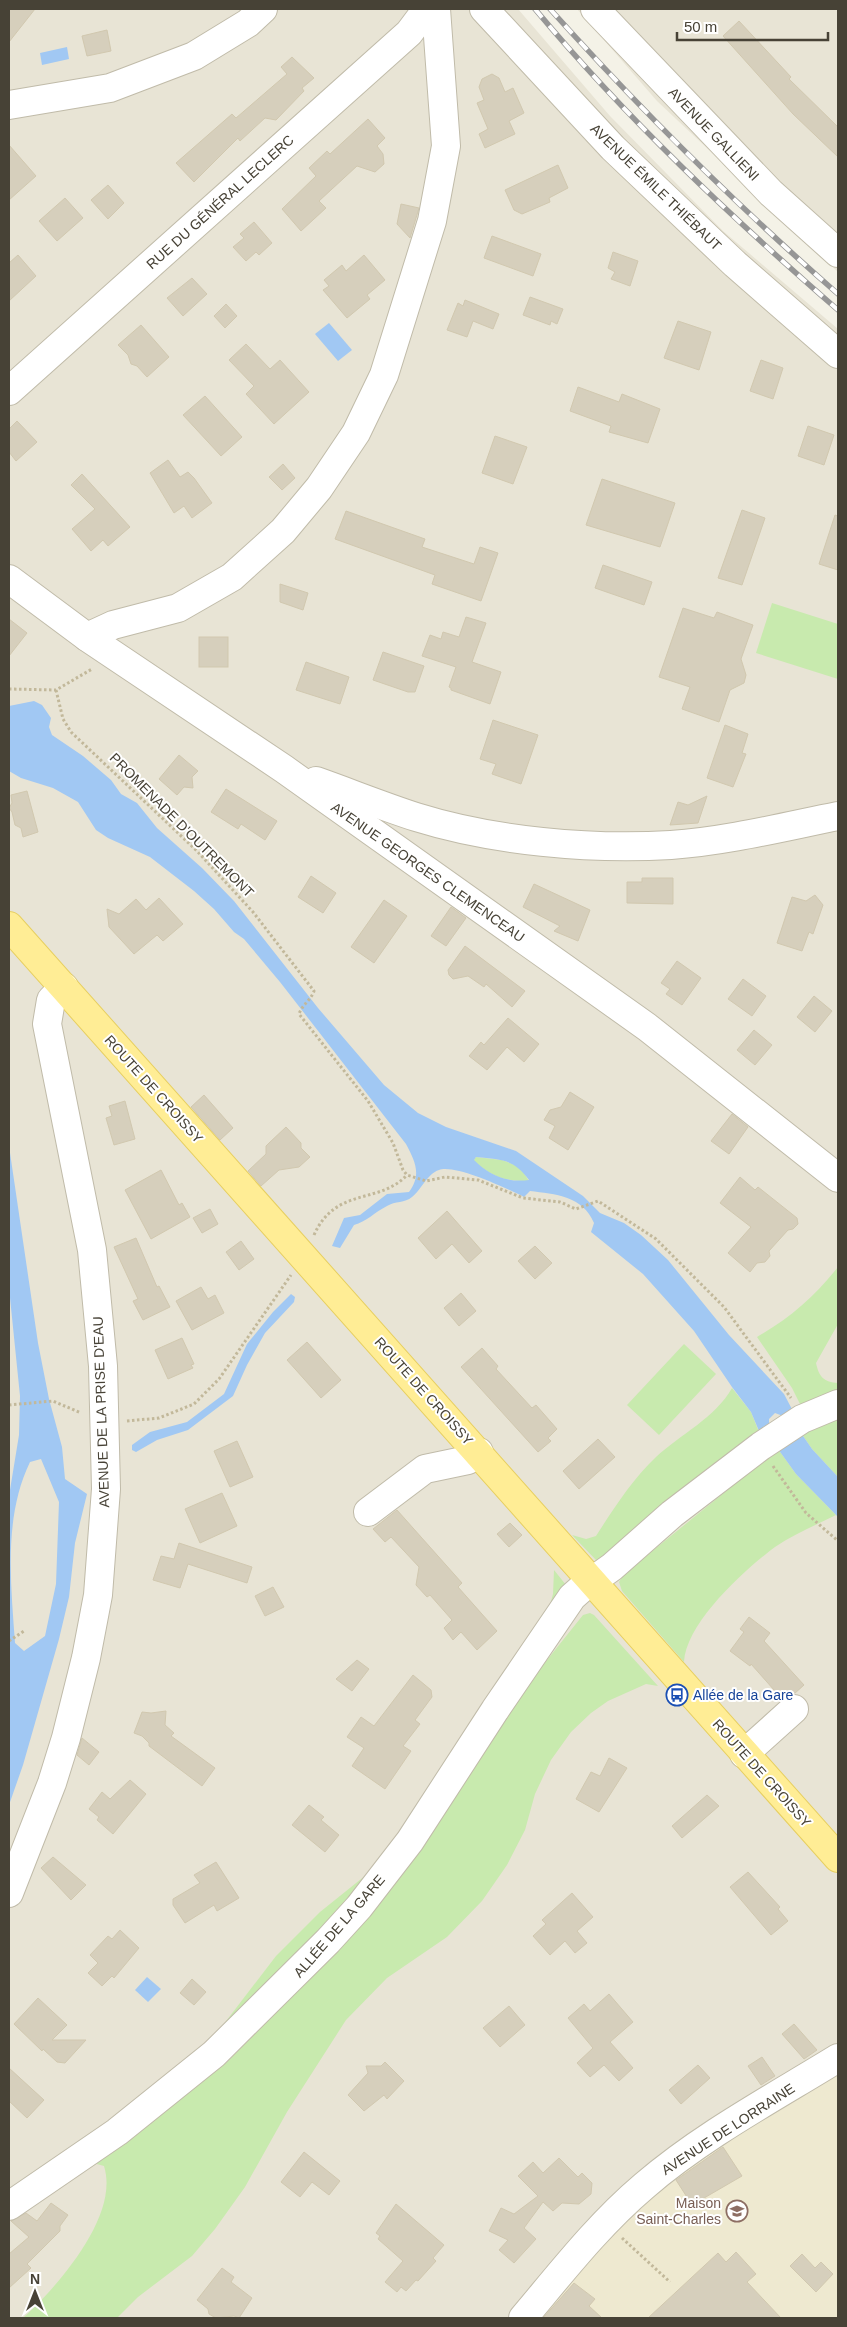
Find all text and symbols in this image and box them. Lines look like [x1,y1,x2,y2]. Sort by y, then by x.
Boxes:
scale bar [677,10,828,42]
text: 50 m [684,18,717,35]
street label: AVENUE GALLIENI [665,84,763,184]
street label: AVENUE ÉMILE THIÉBAUT [587,120,725,254]
street label: RUE DU GÉNÉRAL LECLERC [143,132,297,272]
street label: PROMENADE D'OUTREMONT [107,750,258,901]
street label: AVENUE GEORGES CLEMENCEAU [328,799,528,945]
street label: ROUTE DE CROISSY [101,1032,207,1147]
street label: AVENUE DE LA PRISE D'EAU [90,1316,112,1508]
street label: ROUTE DE CROISSY [371,1334,477,1449]
bus stop icon: Allée de la Gare [665,1683,689,1707]
place label: Allée de la Gare [693,1687,794,1703]
street label: ROUTE DE CROISSY [709,1716,815,1831]
street label: ALLÉE DE LA GARE [290,1871,388,1981]
street label: AVENUE DE LORRAINE [659,2080,797,2178]
place label: Maison Saint-Charles [636,2195,721,2227]
school or university icon: Maison Saint-Charles [725,2199,749,2223]
north arrow [10,2267,60,2317]
text: N [30,2271,40,2287]

